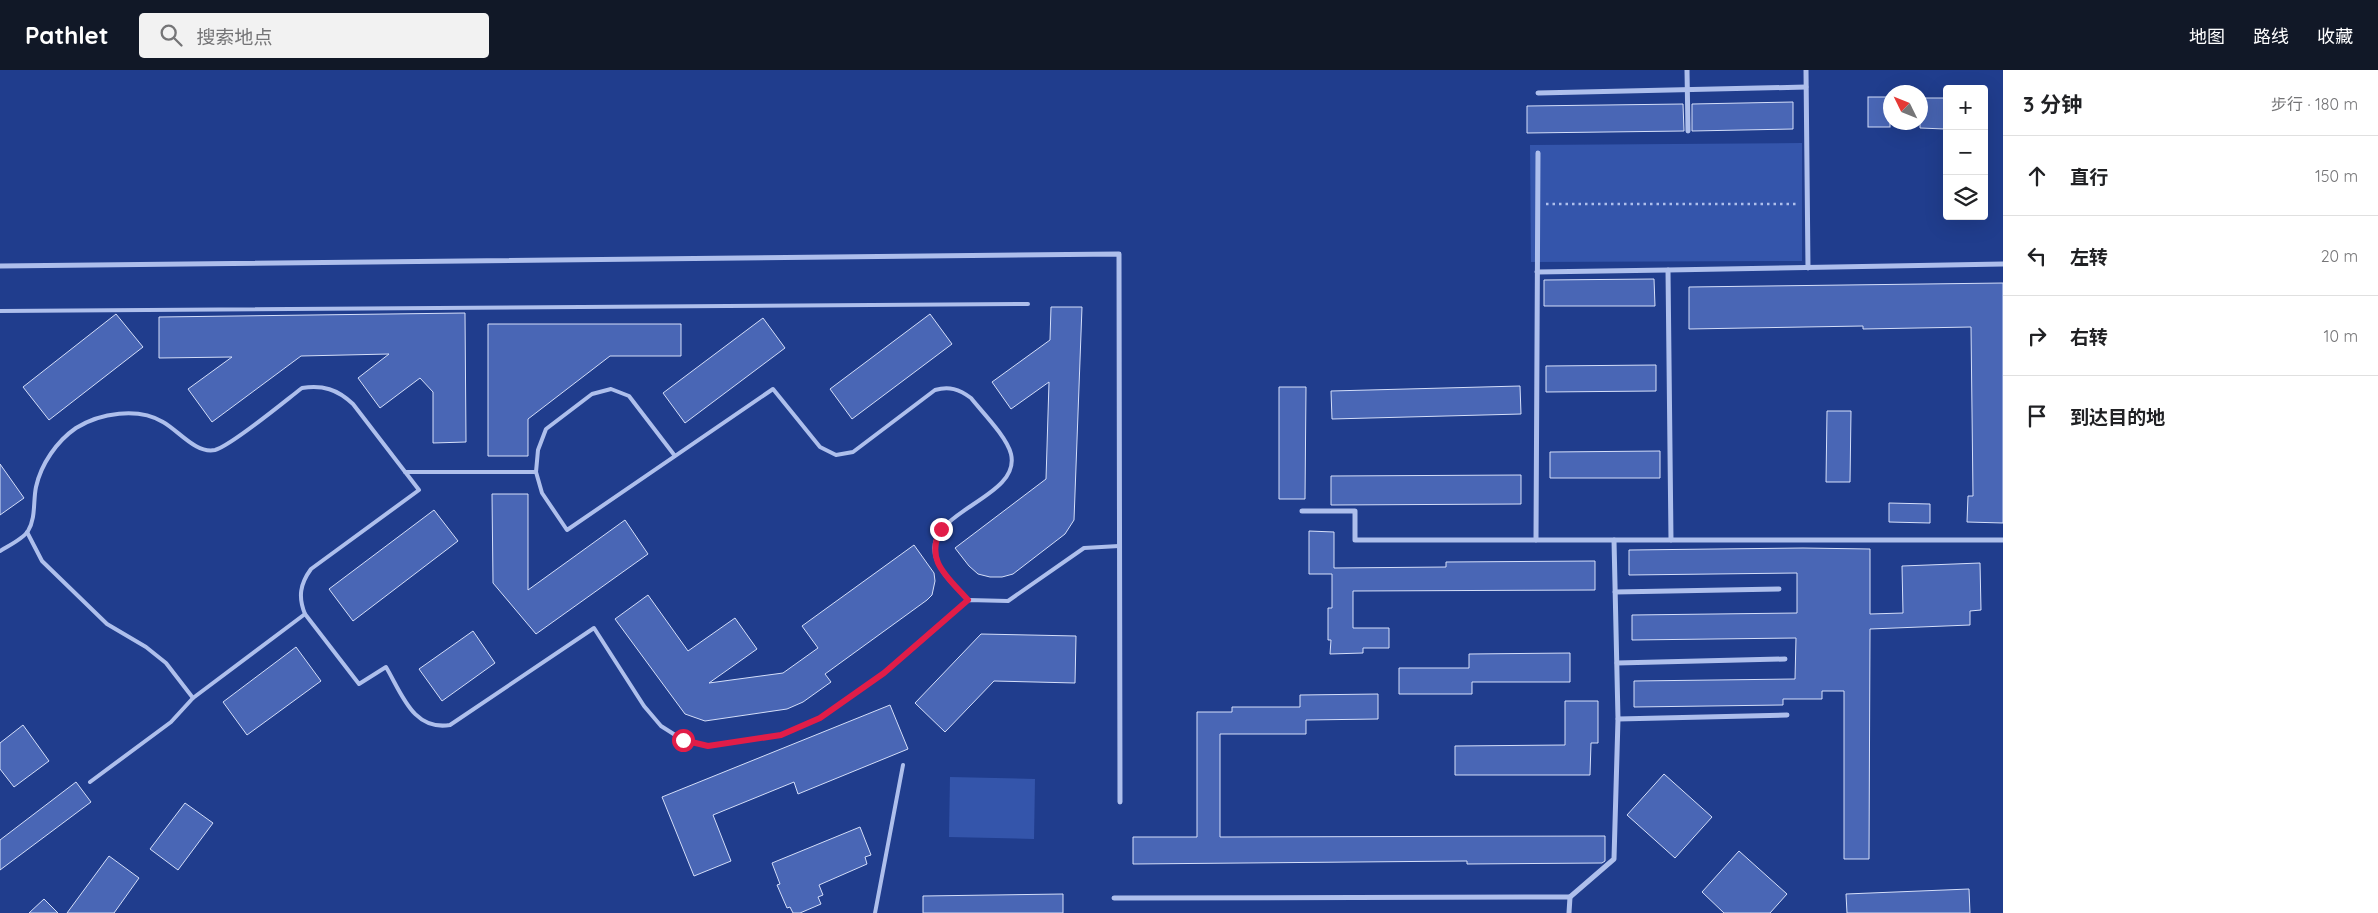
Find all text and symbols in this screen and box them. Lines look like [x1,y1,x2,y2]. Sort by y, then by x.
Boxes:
search box [139,13,489,58]
text: Pathlet [25,20,109,50]
icon: search [157,21,185,49]
text: 搜索地点 [197,25,273,49]
text: 地图 [2189,25,2225,48]
text: 路线 [2253,25,2289,48]
text: 收藏 [2317,25,2353,48]
north arrow [1883,85,1928,130]
map controls [1943,85,1988,220]
button: + [1943,85,1988,130]
text: 3 分钟 [2023,91,2082,117]
text: 步行 · 180 m [2271,94,2358,114]
button: − [1943,130,1988,175]
icon: ahead [2023,162,2051,190]
text: 直行 [2070,165,2108,189]
text: 150 m [2315,166,2358,186]
button: layers [1943,175,1988,220]
icon: left [2023,242,2051,270]
text: 左转 [2070,245,2108,269]
text: 20 m [2321,246,2358,266]
icon: right [2023,322,2051,350]
text: 右转 [2070,325,2108,349]
text: 10 m [2324,326,2358,346]
icon: arrive [2023,402,2051,430]
text: 到达目的地 [2070,405,2165,429]
route end [930,518,953,541]
route start [672,729,695,752]

